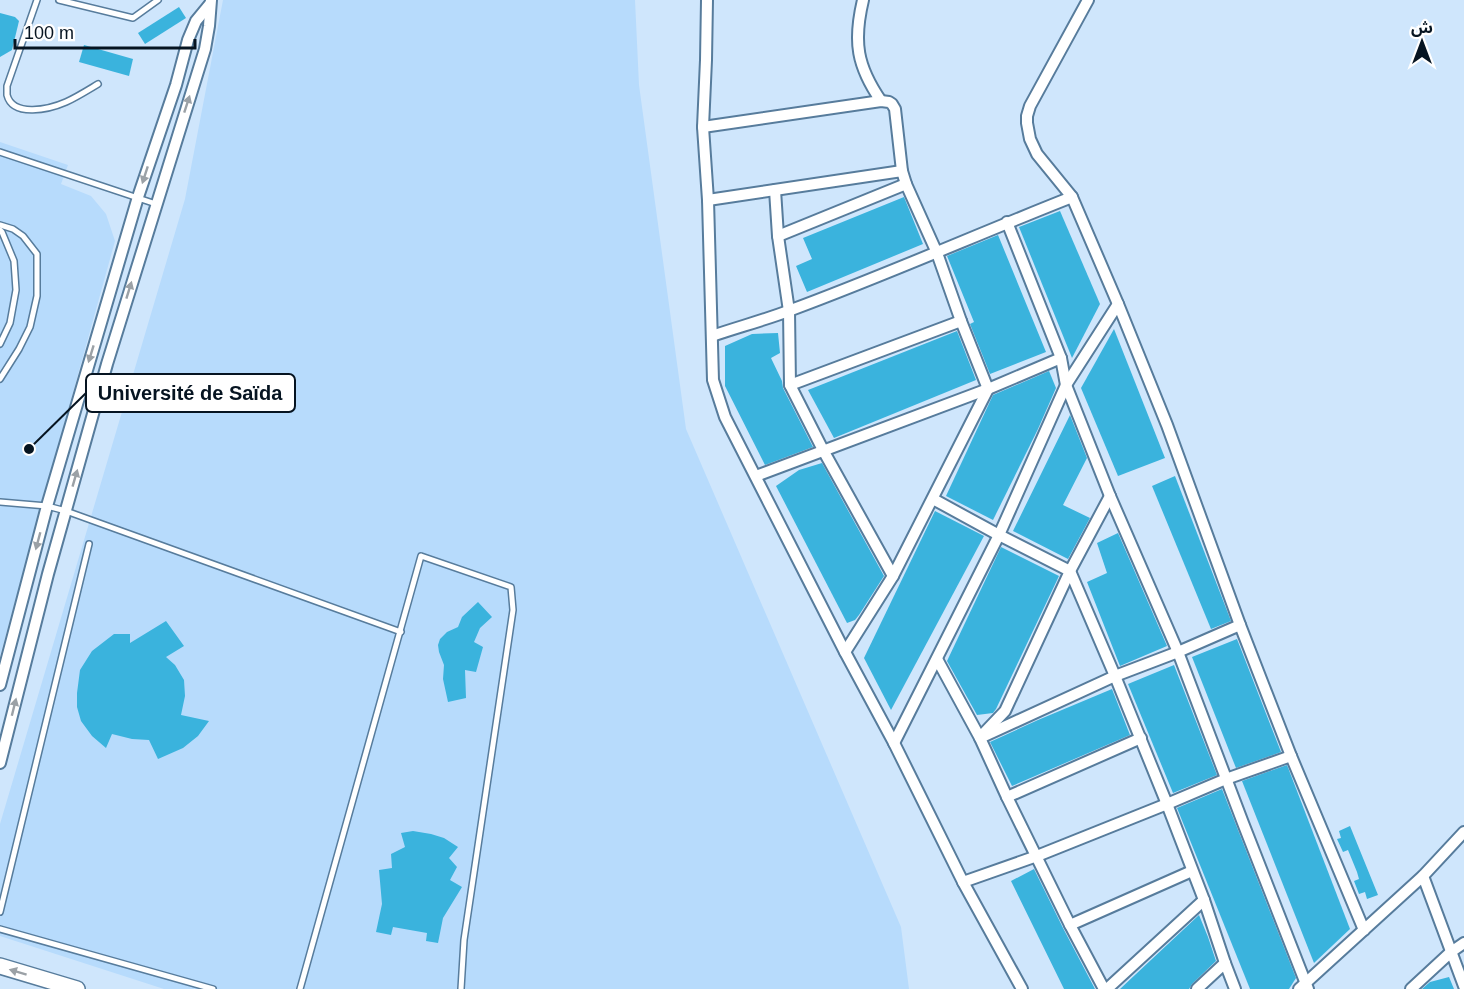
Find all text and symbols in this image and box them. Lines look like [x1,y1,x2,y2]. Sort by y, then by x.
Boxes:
scale bar [15,12,195,50]
north arrow [1392,12,1452,72]
text: ش [1411,19,1433,37]
text: 100 m [24,23,74,43]
one-way arrow [183,95,192,113]
one-way arrow [140,166,150,184]
one-way arrow [125,281,134,299]
one-way arrow [86,345,95,363]
callout: Université de Saïda [86,374,295,412]
text: Université de Saïda [98,382,283,404]
one-way arrow [71,469,80,487]
one-way arrow [32,532,42,550]
one-way arrow [10,697,20,716]
one-way arrow [9,967,27,976]

